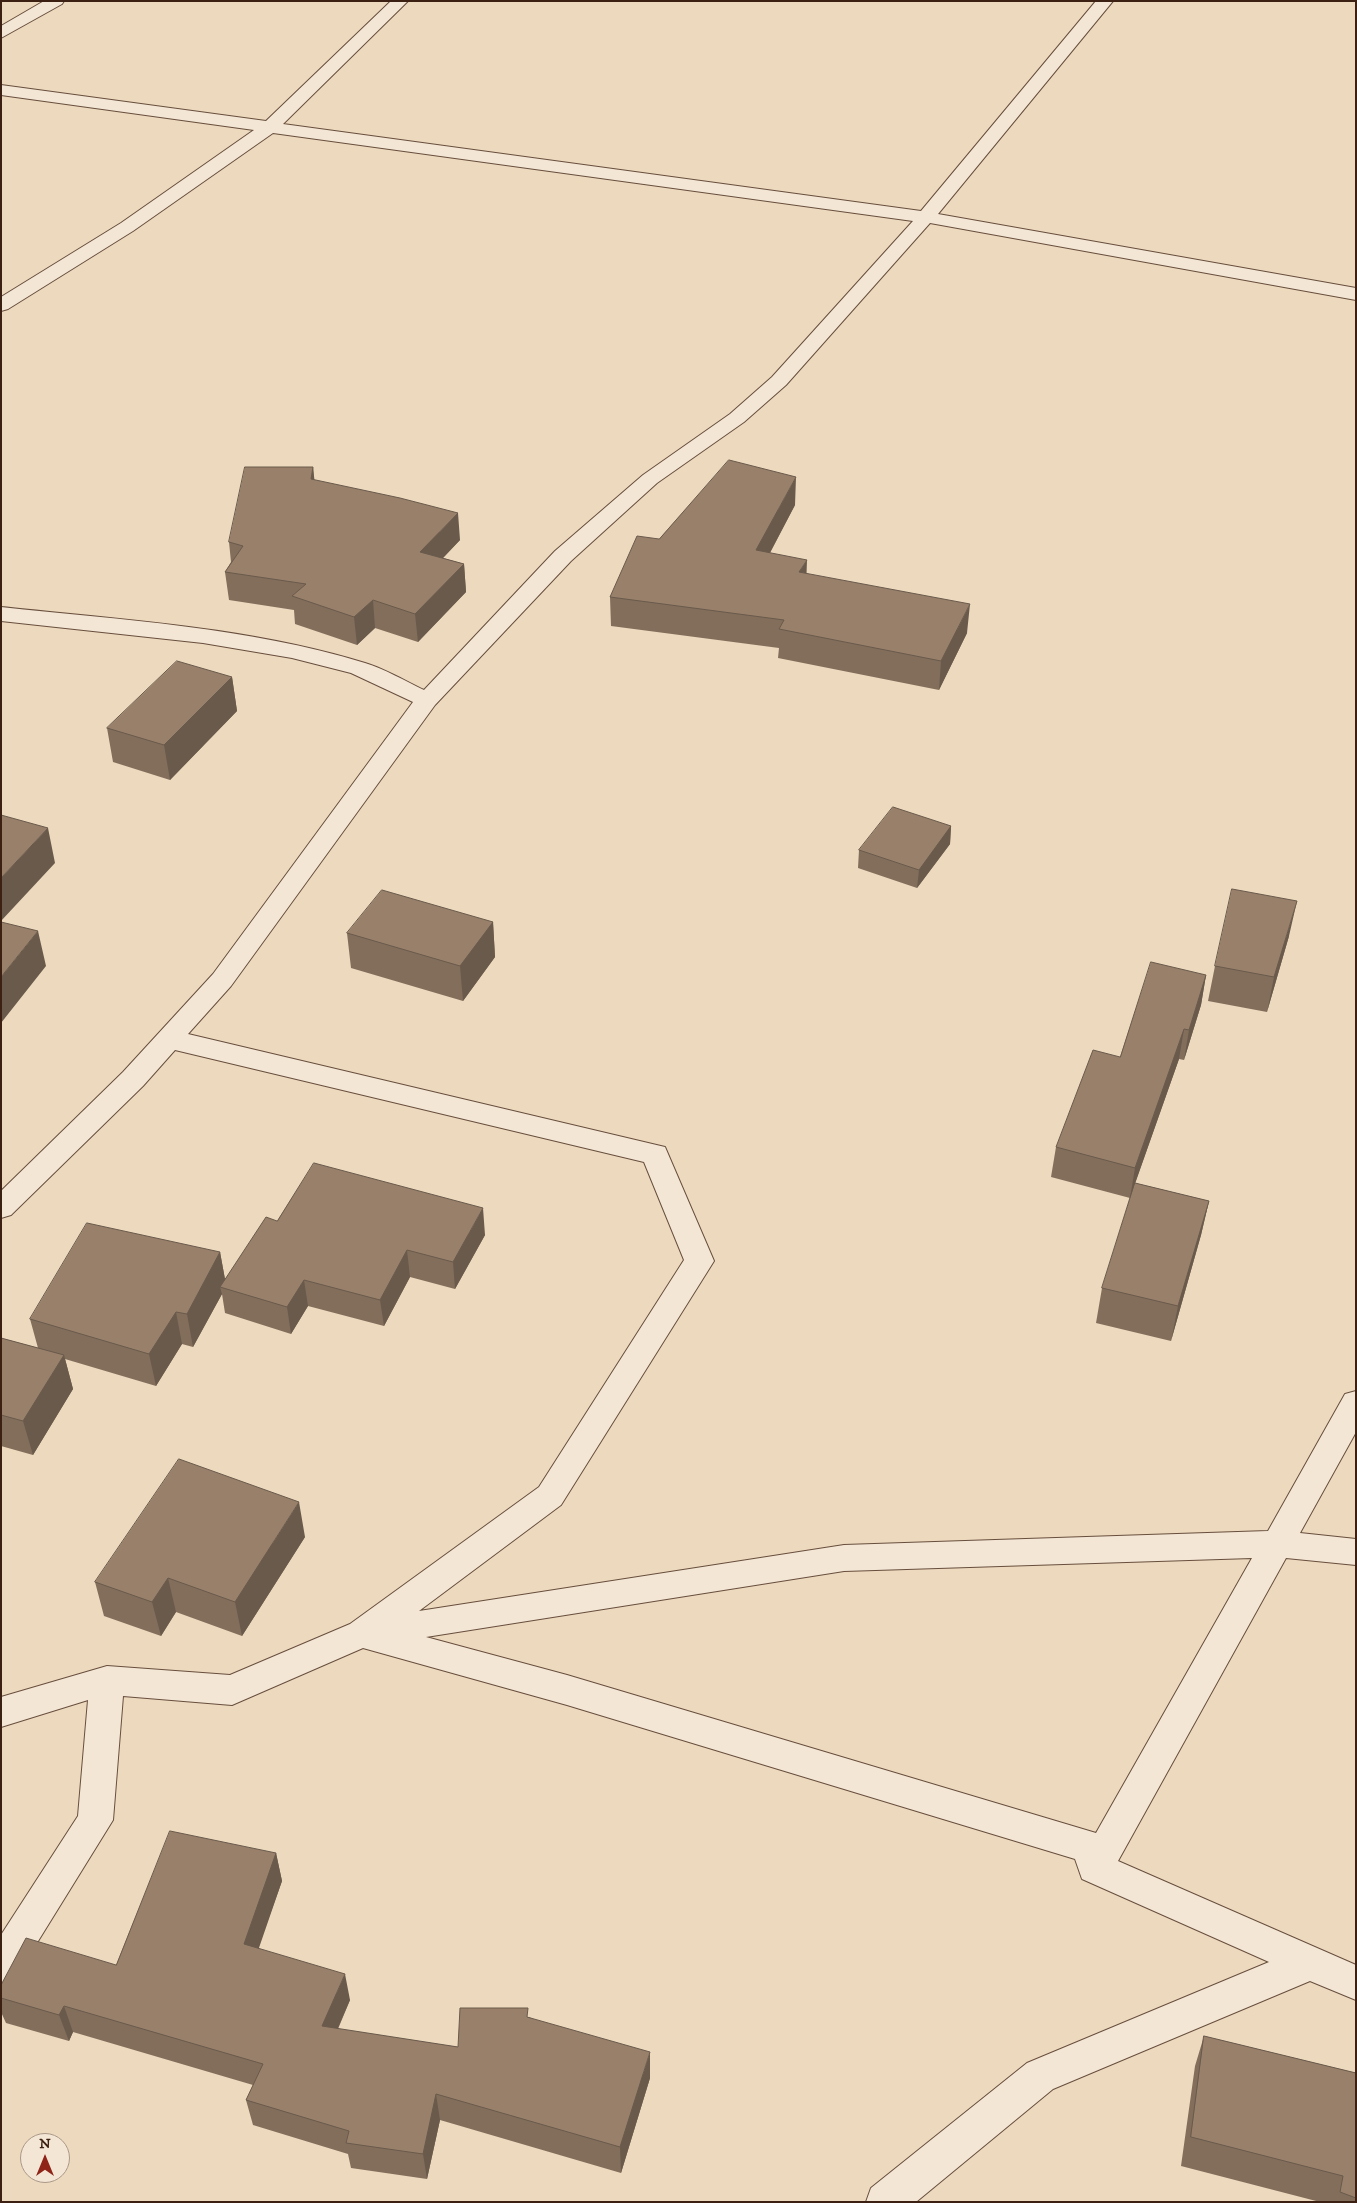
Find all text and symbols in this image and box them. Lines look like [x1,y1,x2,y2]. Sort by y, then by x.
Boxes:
north arrow [20,2133,70,2183]
text: N [39,2135,51,2153]

